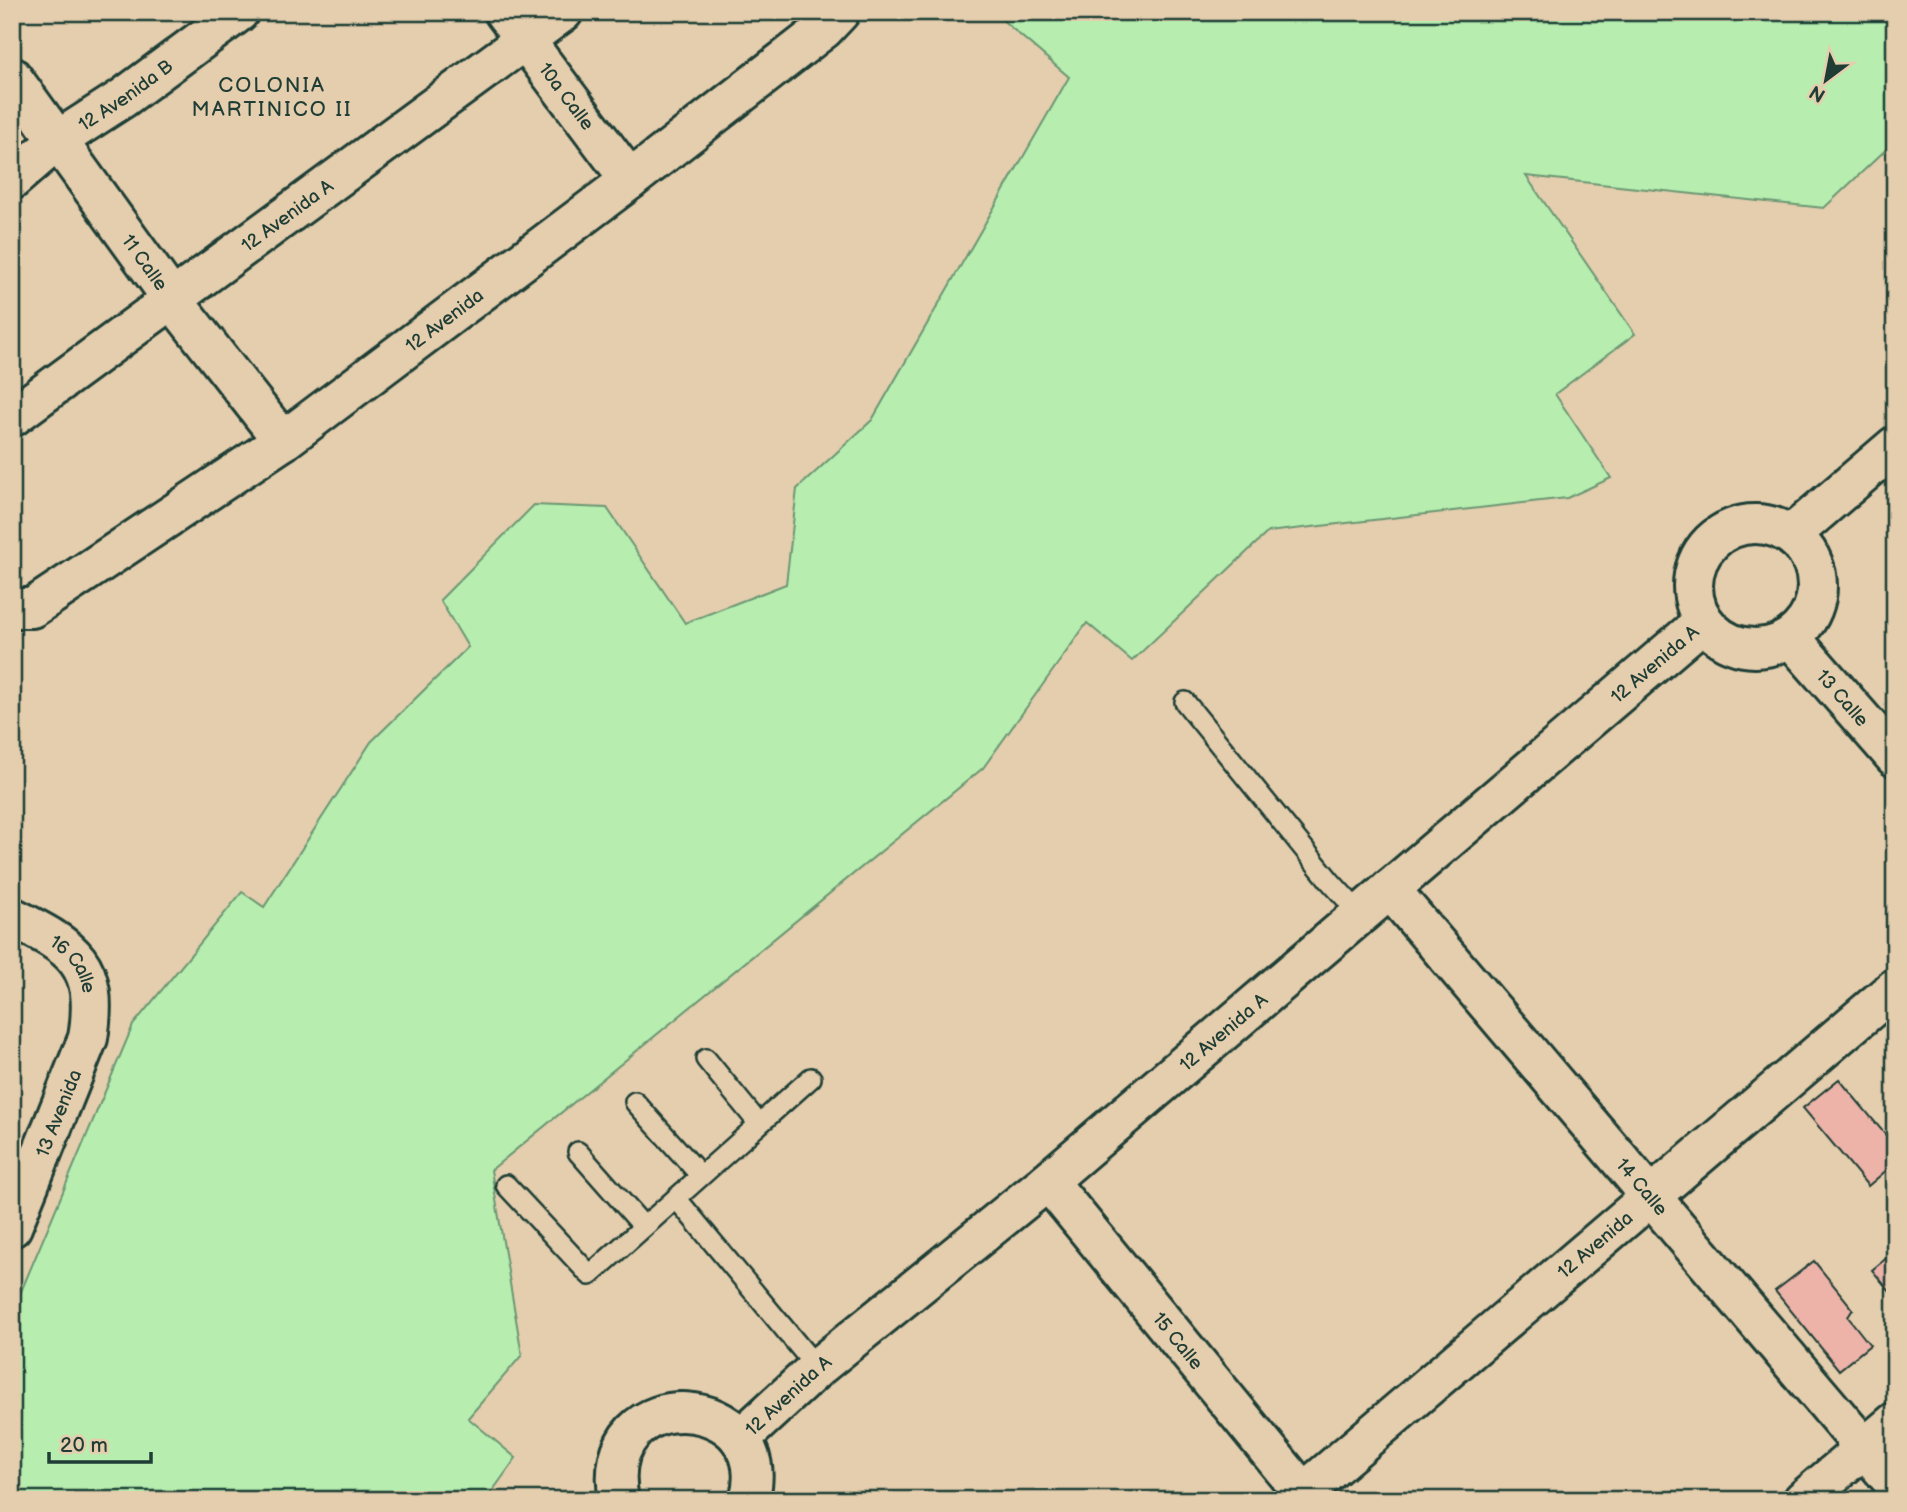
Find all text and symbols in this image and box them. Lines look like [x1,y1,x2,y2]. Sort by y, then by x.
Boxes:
north arrow [1792,46,1862,116]
street label: 12 Avenida B [74,55,178,137]
street label: 10a Calle [533,59,599,135]
district label: COLONIA MARTINICO II [192,73,352,122]
text: N [1806,80,1830,107]
street label: 12 Avenida A [237,175,339,258]
street label: 11 Calle [116,230,172,295]
street label: 12 Avenida [401,284,489,358]
street label: 12 Avenida A [1606,620,1704,709]
street label: 13 Calle [1811,665,1873,732]
street label: 16 Calle [45,931,100,995]
street label: 12 Avenida A [1175,989,1273,1077]
street label: 13 Avenida [31,1066,87,1161]
street label: 14 Calle [1610,1154,1672,1221]
street label: 12 Avenida [1553,1207,1638,1284]
street label: 15 Calle [1147,1308,1207,1375]
street label: 12 Avenida A [741,1351,837,1441]
scale bar [49,1421,150,1465]
text: 20 m [60,1433,108,1458]

